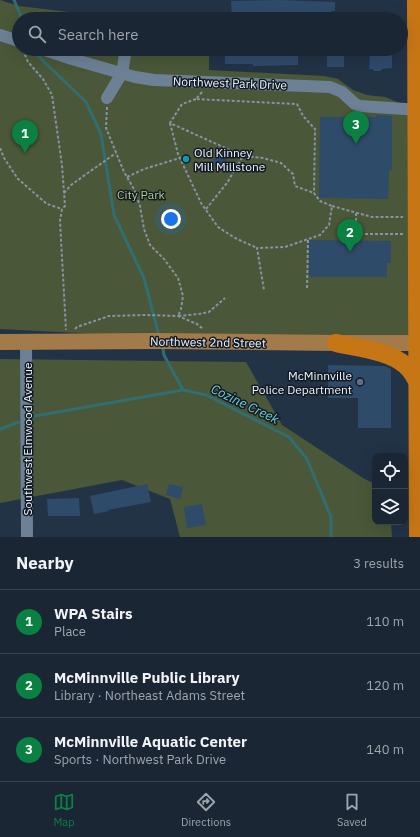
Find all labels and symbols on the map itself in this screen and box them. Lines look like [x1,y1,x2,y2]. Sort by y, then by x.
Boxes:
street label: Northwest Park Drive [173,74,288,93]
pin: 3 [343,111,369,144]
pin: 1 [12,120,38,153]
place label: Old Kinney Mill Millstone [194,145,266,174]
marker: Old Kinney Mill Millstone [181,154,191,164]
park label: City Park [117,187,166,202]
your location [161,209,181,229]
pin: 2 [337,219,363,252]
street label: Northwest 2nd Street [150,333,266,351]
street label: Southwest Elmwood Avenue [20,362,35,516]
place label: McMinnville Police Department [252,368,352,397]
marker: McMinnville Police Department [355,377,365,387]
water label: Cozine Creek [208,380,282,428]

